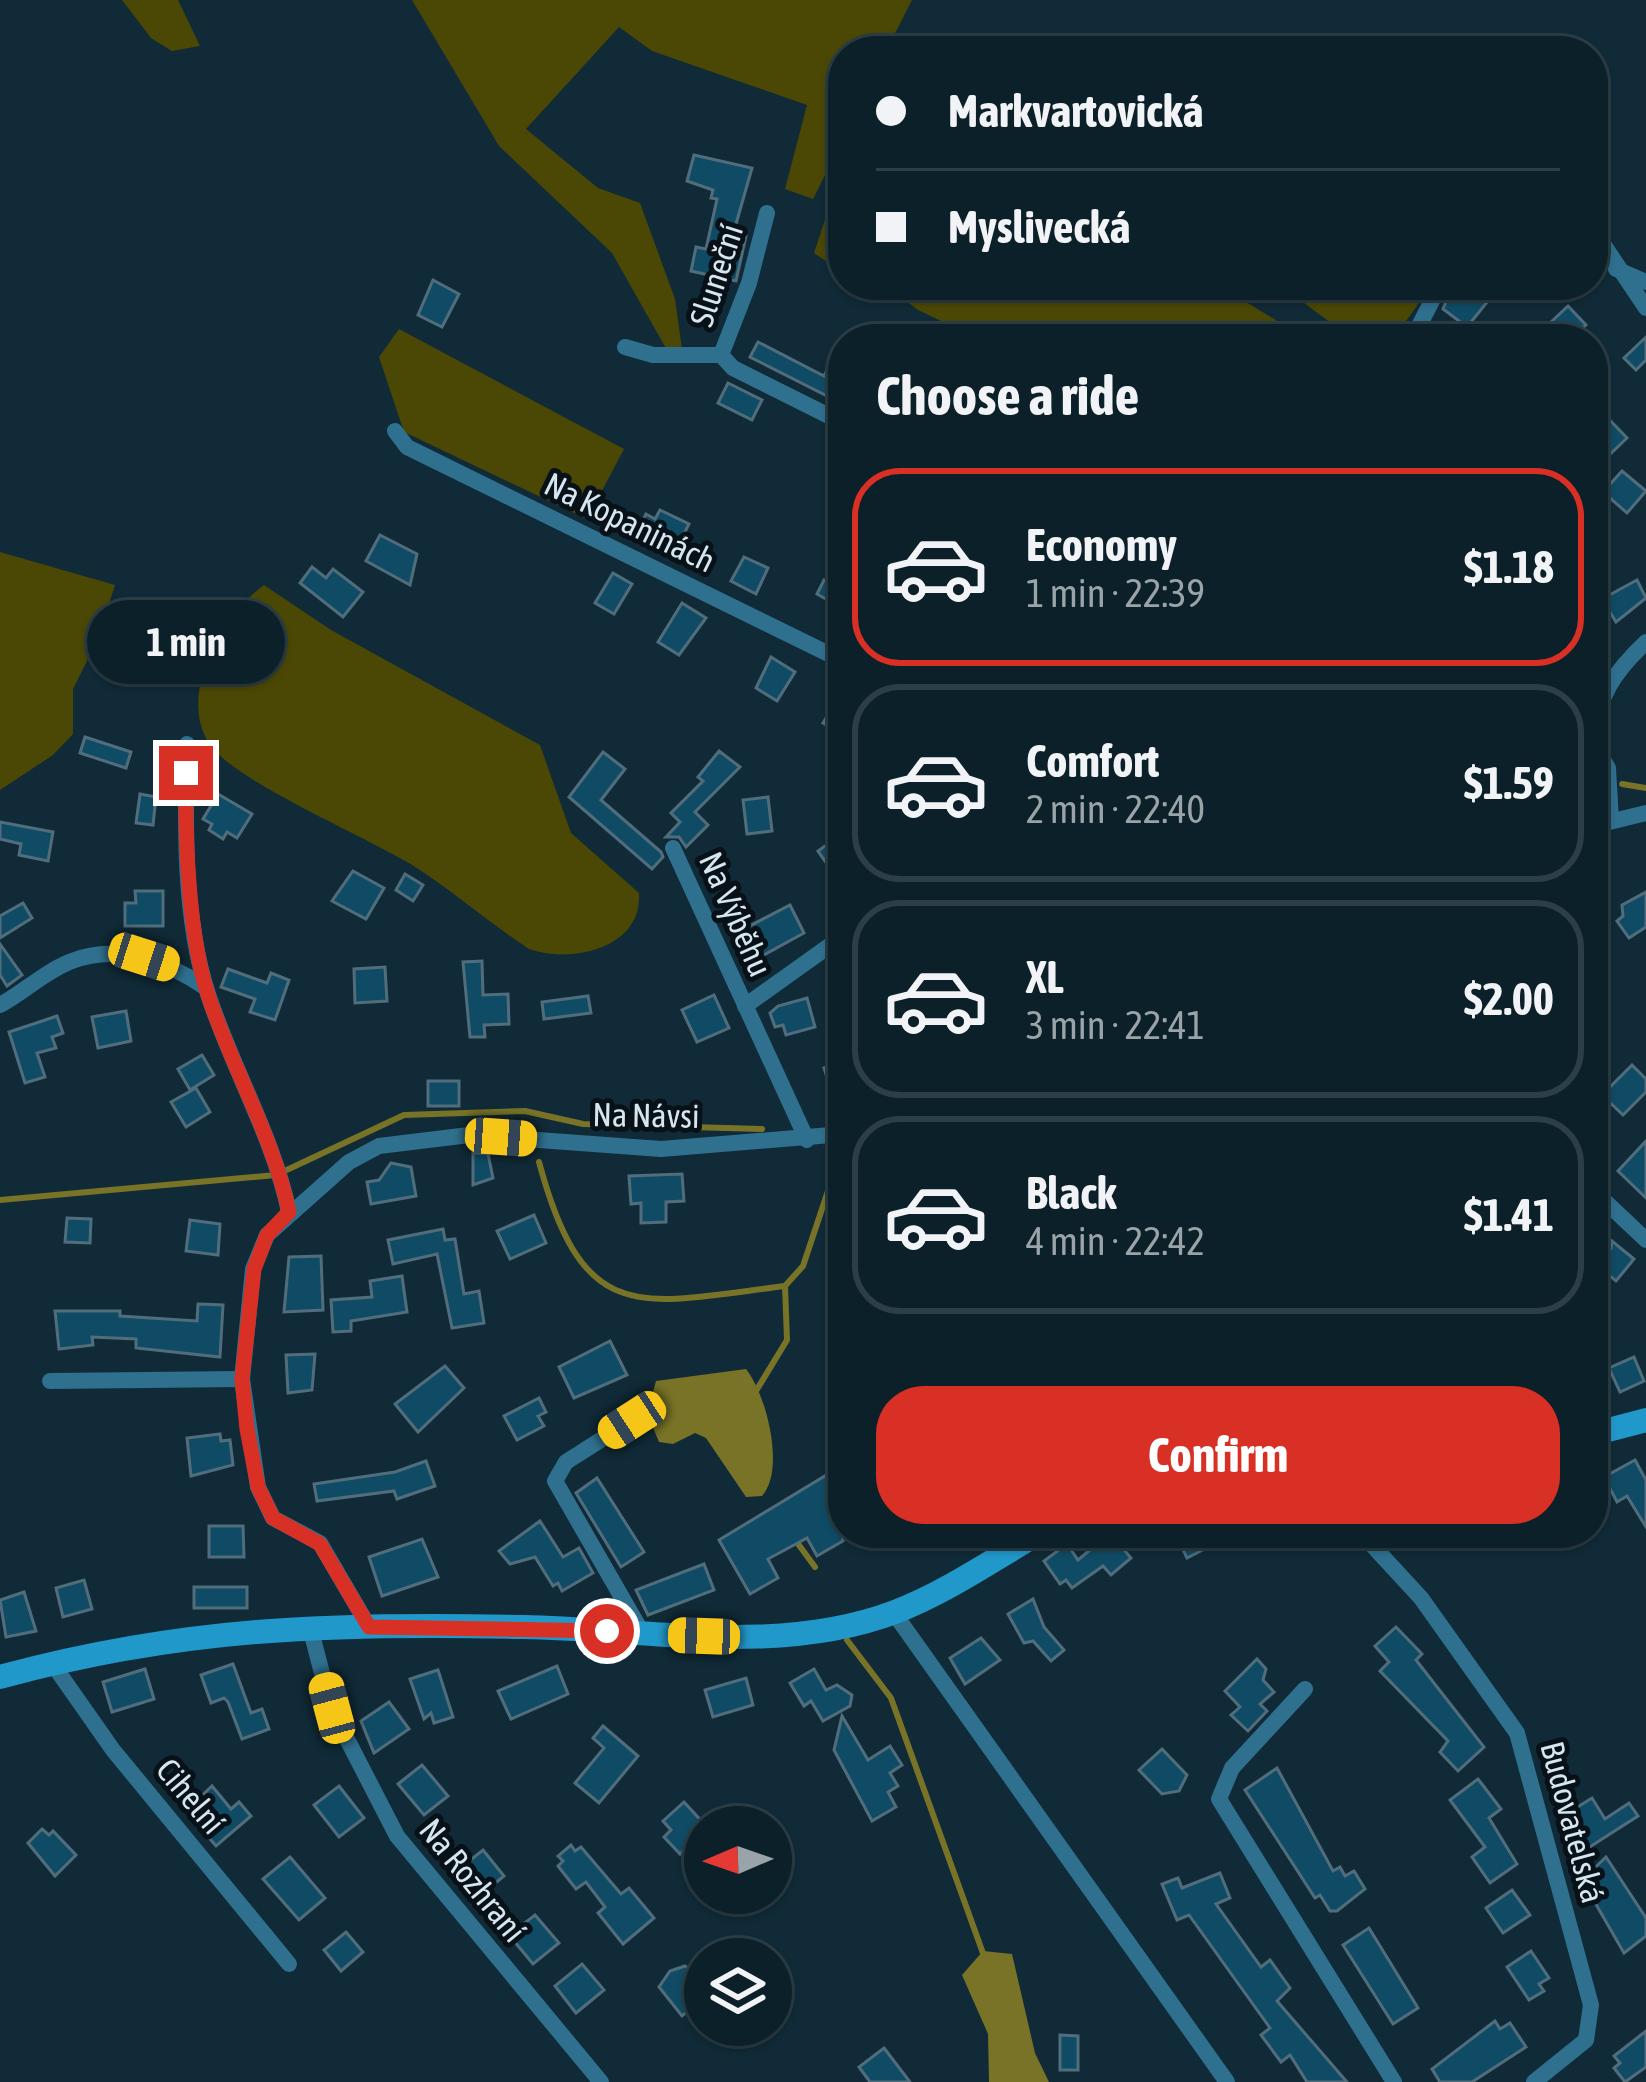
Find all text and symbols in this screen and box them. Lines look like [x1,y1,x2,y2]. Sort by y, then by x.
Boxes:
text: Markvartovická [948,85,1203,137]
text: Myslivecká [948,201,1131,253]
street label: Sluneční [682,219,750,331]
text: Choose a ride [876,365,1139,426]
street label: Na Kopaninách [539,464,721,580]
icon: car [882,513,990,621]
text: Economy [1026,519,1177,571]
text: $1.18 [1464,541,1554,593]
text: 1 min · 22:39 [1026,571,1205,615]
callout: 1 min [87,599,285,683]
text: 1 min [146,620,226,664]
icon: car [882,729,990,837]
text: Comfort [1026,735,1159,787]
route end [159,746,213,800]
text: $1.59 [1464,757,1554,809]
text: 2 min · 22:40 [1026,787,1205,831]
street label: Na Výběhu [692,846,780,982]
car [104,929,184,985]
icon: car [882,945,990,1053]
text: XL [1026,951,1064,1003]
text: $2.00 [1464,973,1554,1025]
text: 3 min · 22:41 [1026,1003,1205,1047]
street label: Na Návsi [592,1095,700,1135]
car [464,1117,538,1157]
icon: car [882,1161,990,1269]
text: Black [1026,1167,1117,1219]
text: $1.41 [1464,1189,1554,1241]
text: 4 min · 22:42 [1026,1219,1205,1263]
car [592,1385,672,1455]
button: Confirm [876,1386,1560,1524]
route start [580,1604,634,1658]
car [667,1617,741,1655]
car [305,1669,359,1747]
street label: Budovatelská [1533,1737,1613,1907]
street label: Cihelní [149,1751,233,1841]
north arrow [684,1806,792,1914]
map controls [684,1806,792,2046]
street label: Na Rozhraní [412,1811,534,1949]
button: layers [684,1938,792,2046]

